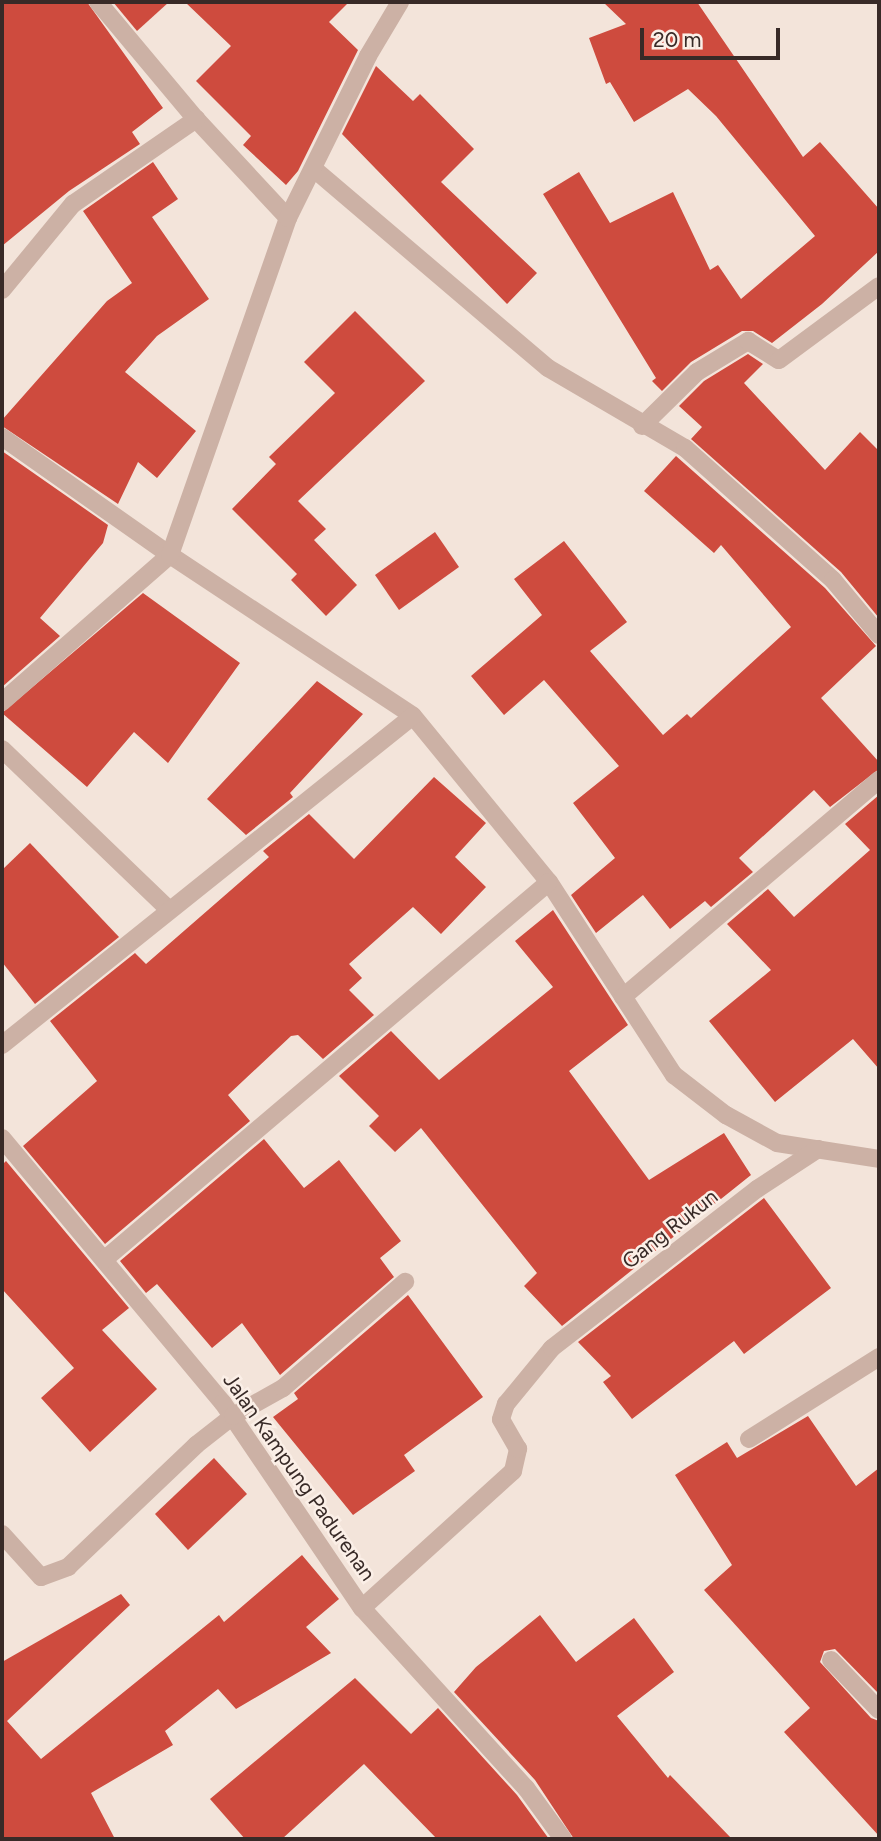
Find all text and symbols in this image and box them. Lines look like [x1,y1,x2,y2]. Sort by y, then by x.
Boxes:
scale bar [643,14,783,58]
text: 20 m [653,27,701,52]
street label: Gang Rukun [617,1184,723,1274]
street label: Jalan Kampung Padurenan [218,1368,380,1586]

